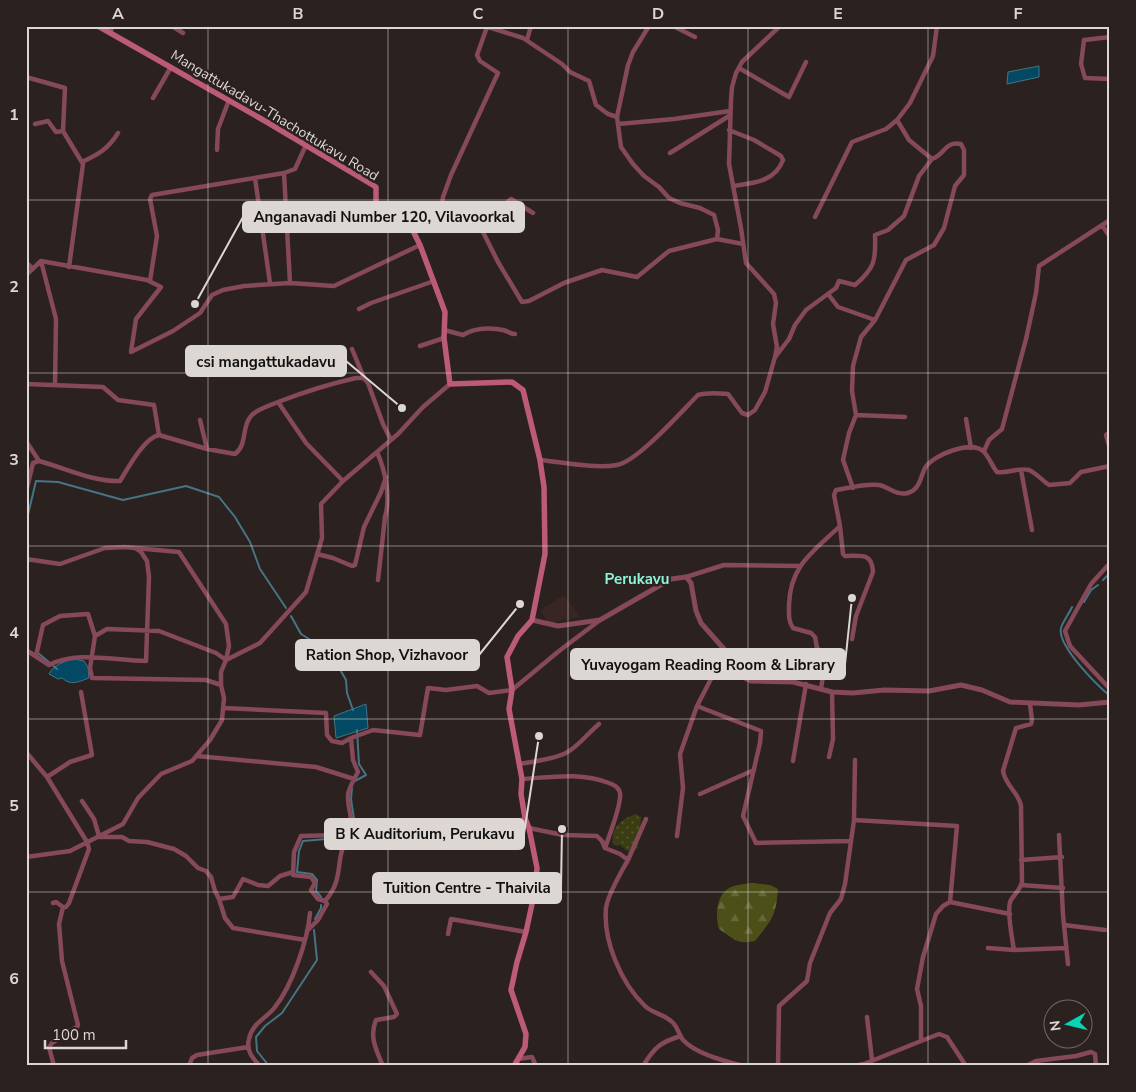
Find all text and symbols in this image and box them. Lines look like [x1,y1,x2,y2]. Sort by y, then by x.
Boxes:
text: A [112,3,124,25]
text: B [292,3,304,25]
text: C [473,3,484,25]
text: D [652,3,664,25]
text: E [833,3,843,25]
text: F [1014,3,1023,25]
street label: Mangattukadavu-Thachottukavu Road [167,46,382,185]
text: 1 [9,104,19,126]
callout: Anganavadi Number 120, Vilavoorkal [243,202,524,232]
text: Anganavadi Number 120, Vilavoorkal [253,207,515,227]
text: 2 [9,276,19,298]
callout: csi mangattukadavu [186,346,346,376]
text: csi mangattukadavu [196,352,336,372]
text: 3 [9,449,19,471]
district label: Perukavu [605,569,669,589]
text: 4 [9,622,19,644]
callout: Ration Shop, Vizhavoor [296,640,479,670]
text: Ration Shop, Vizhavoor [306,645,468,665]
callout: Yuvayogam Reading Room & Library [571,649,845,679]
text: Yuvayogam Reading Room & Library [580,655,835,675]
text: 5 [9,795,19,817]
callout: B K Auditorium, Perukavu [325,819,524,849]
text: B K Auditorium, Perukavu [335,824,515,844]
callout: Tuition Centre - Thaivila [373,873,561,903]
text: Tuition Centre - Thaivila [383,878,551,898]
text: 6 [9,968,19,990]
north arrow [1044,1000,1094,1050]
scale bar [45,1017,126,1049]
text: N [1045,1019,1066,1032]
text: 100 m [52,1025,96,1045]

